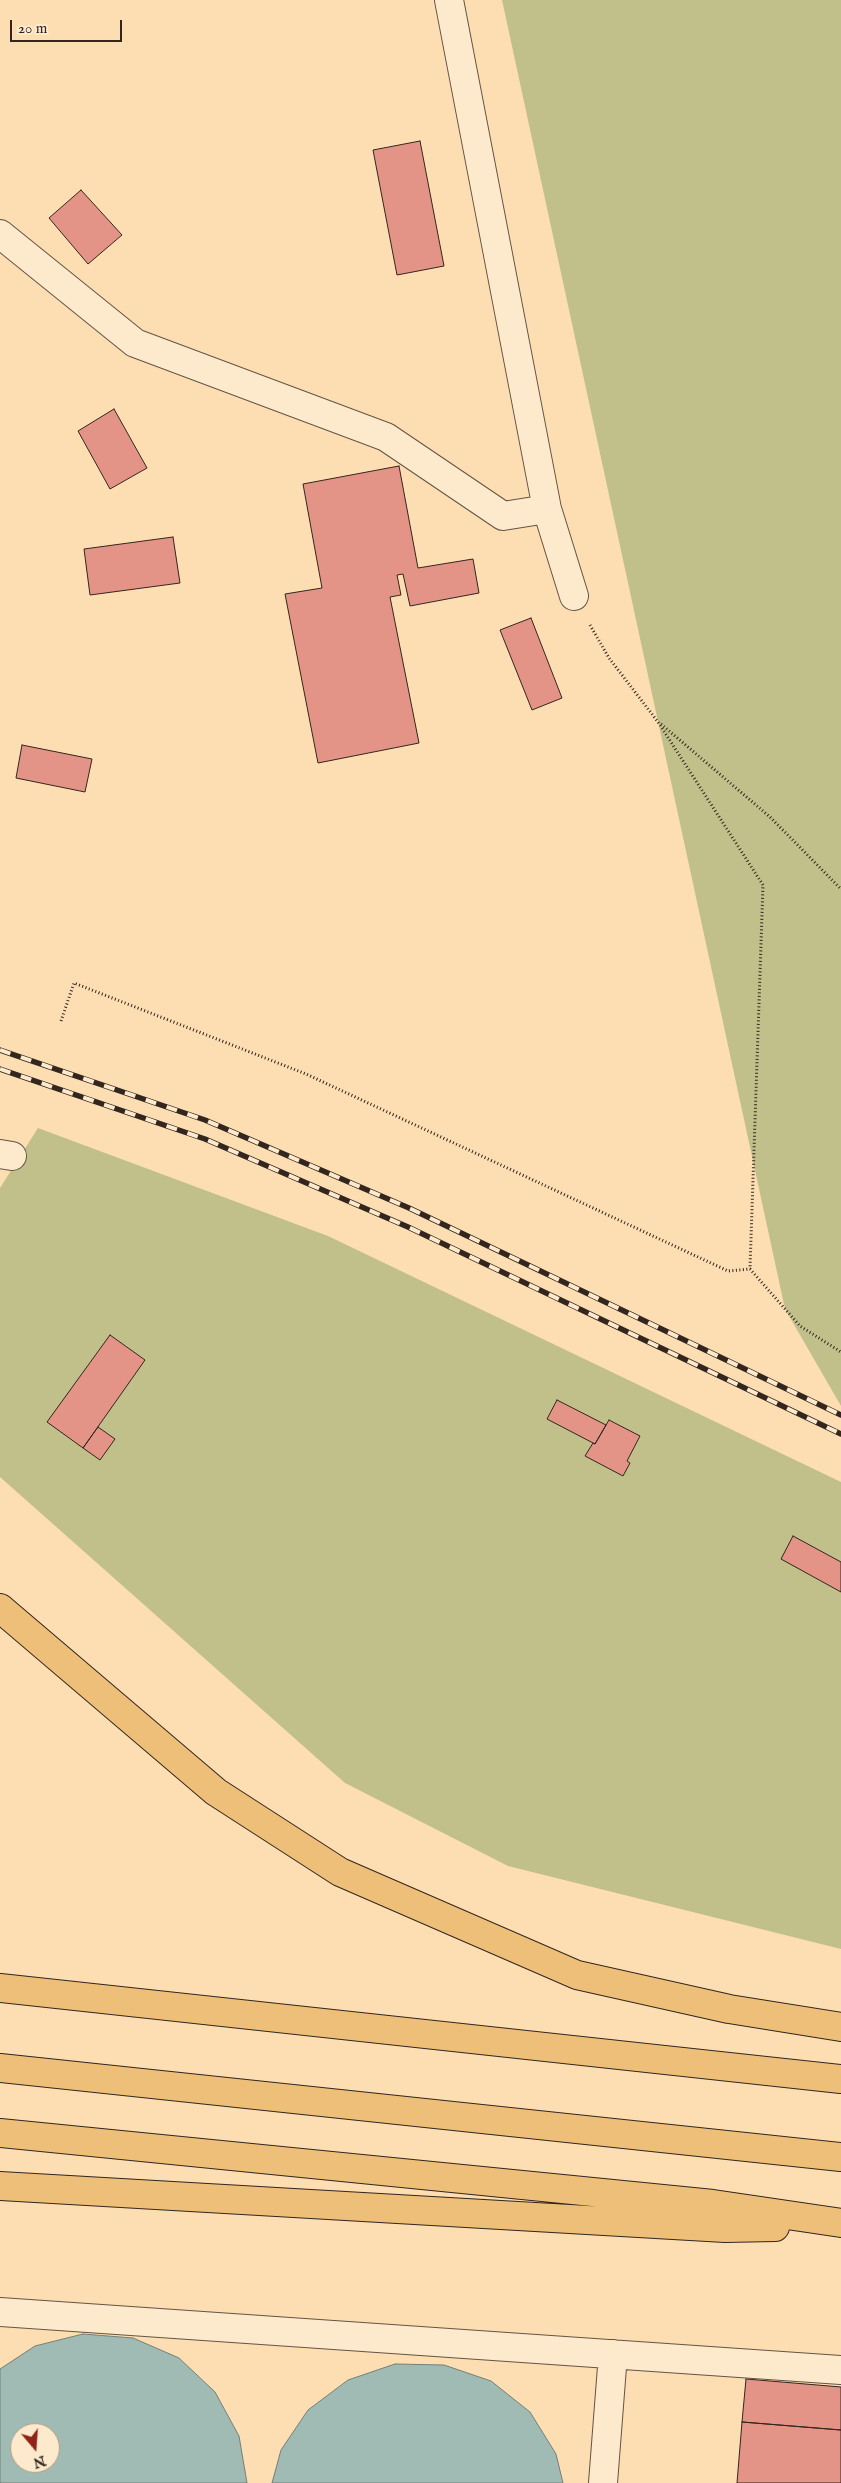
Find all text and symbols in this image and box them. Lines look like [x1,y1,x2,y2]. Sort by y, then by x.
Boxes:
scale bar [12,10,125,42]
text: 20 m [18,19,47,38]
north arrow [10,2423,60,2473]
text: N [31,2451,48,2472]

